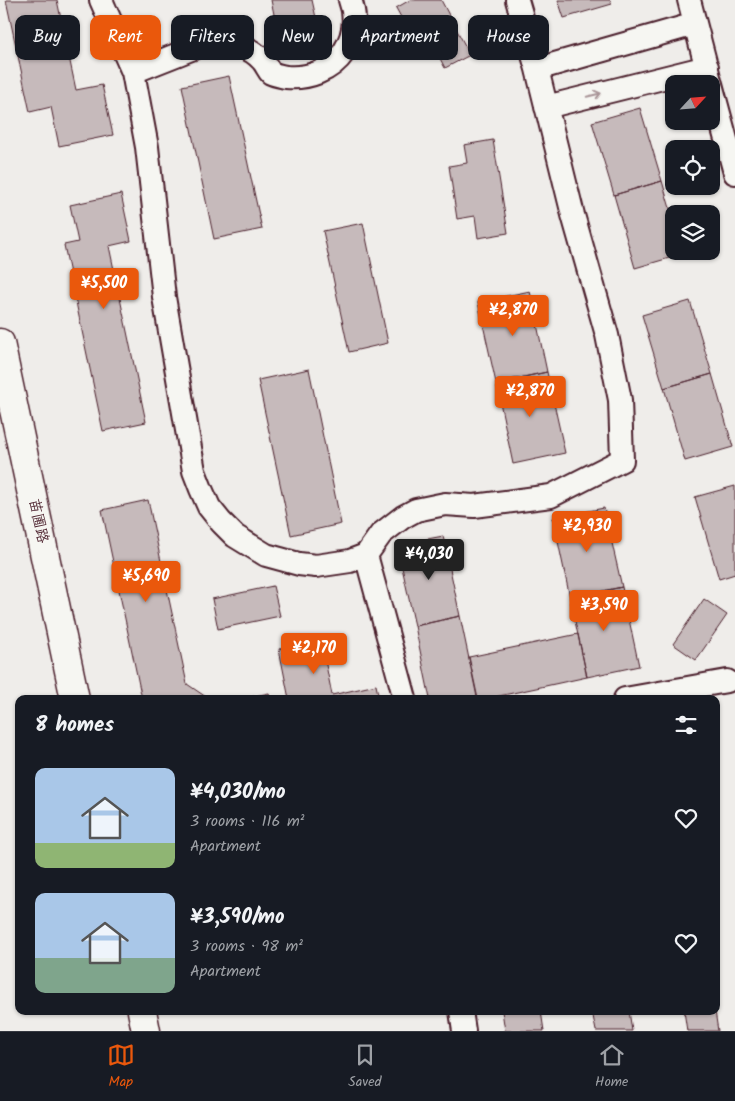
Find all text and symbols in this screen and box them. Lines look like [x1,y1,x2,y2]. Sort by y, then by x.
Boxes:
chip: Buy [15,15,80,60]
chip: Rent [90,15,161,60]
chip: Filters [171,15,254,60]
chip: New [264,15,332,60]
chip: Apartment [342,15,458,60]
chip: House [468,15,549,60]
north arrow [665,75,720,130]
map controls [665,75,720,260]
one-way arrow [585,90,601,99]
button: locate [665,140,720,195]
button: layers [665,205,720,260]
pin: ¥5,500 [63,268,145,310]
text: ¥5,500 [81,271,127,296]
pin: ¥2,870 [472,294,554,337]
text: ¥2,870 [489,298,537,323]
pin: ¥2,870 [489,376,571,418]
text: ¥2,870 [506,379,554,404]
street label: 苗圃路 [22,496,54,546]
pin: ¥2,930 [546,510,628,553]
text: ¥2,930 [563,514,611,539]
pin: ¥4,030 [388,538,470,581]
text: ¥4,030 [405,542,453,567]
pin: ¥5,690 [105,560,187,603]
text: ¥5,690 [122,564,170,589]
pin: ¥3,590 [563,590,645,632]
text: ¥3,590 [580,593,628,618]
pin: ¥2,170 [273,632,355,675]
text: ¥2,170 [292,636,336,661]
text: 8 homes [35,709,114,742]
icon: filters [672,711,700,739]
text: ¥4,030/mo [190,776,286,809]
icon: home [75,788,135,848]
icon: heart [672,804,700,832]
text: 3 rooms · 116 m² [190,809,305,834]
text: Apartment [190,834,261,859]
text: ¥3,590/mo [190,901,285,934]
icon: home [75,913,135,973]
icon: heart [672,929,700,957]
text: 3 rooms · 98 m² [190,934,303,959]
text: Apartment [190,959,261,984]
tab: Map [107,1041,135,1093]
tab: Saved [348,1041,382,1093]
tab: Home [595,1041,628,1093]

